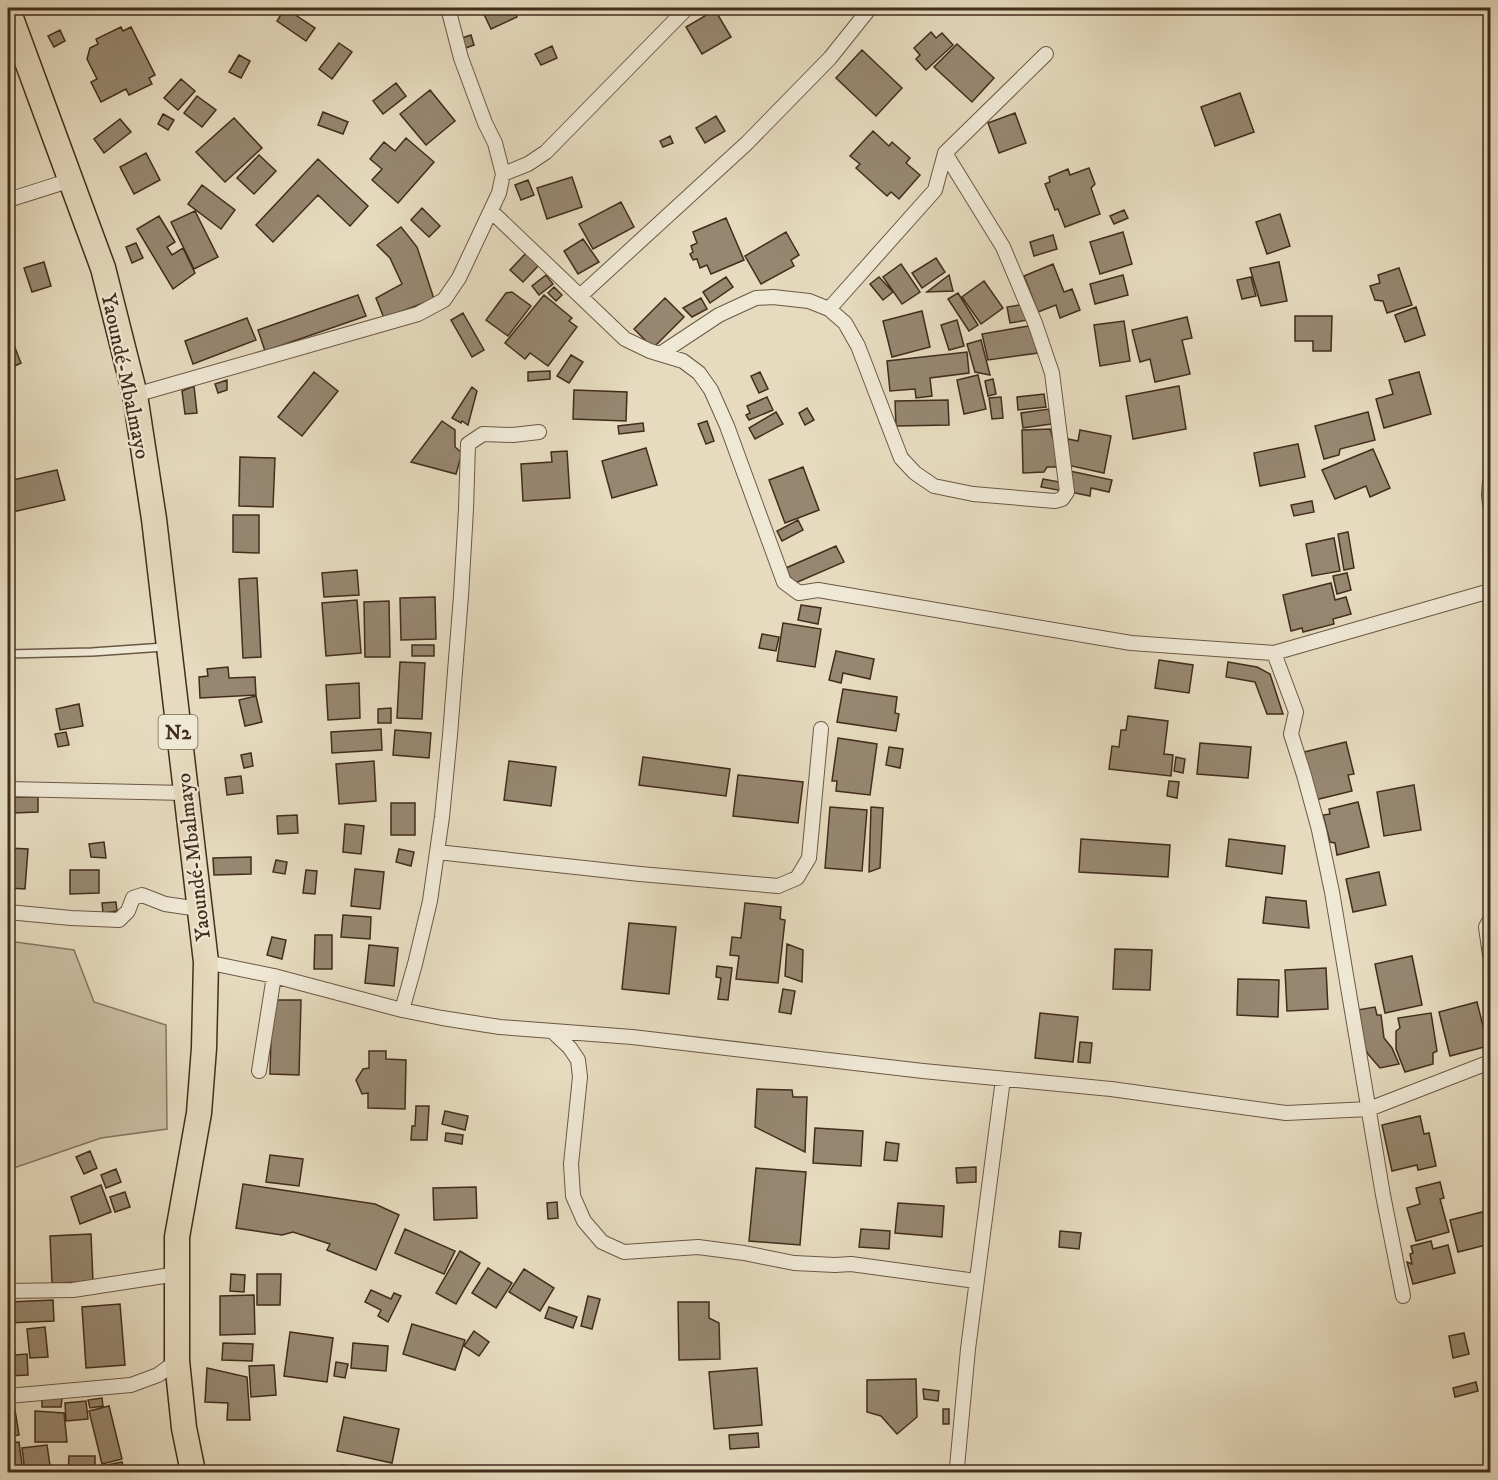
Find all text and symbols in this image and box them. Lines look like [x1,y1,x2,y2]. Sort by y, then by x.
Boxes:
street label: Yaoundé-Mbalmayo [95,291,155,461]
road number: N2 [158,715,198,749]
street label: Yaoundé-Mbalmayo [171,772,217,942]

